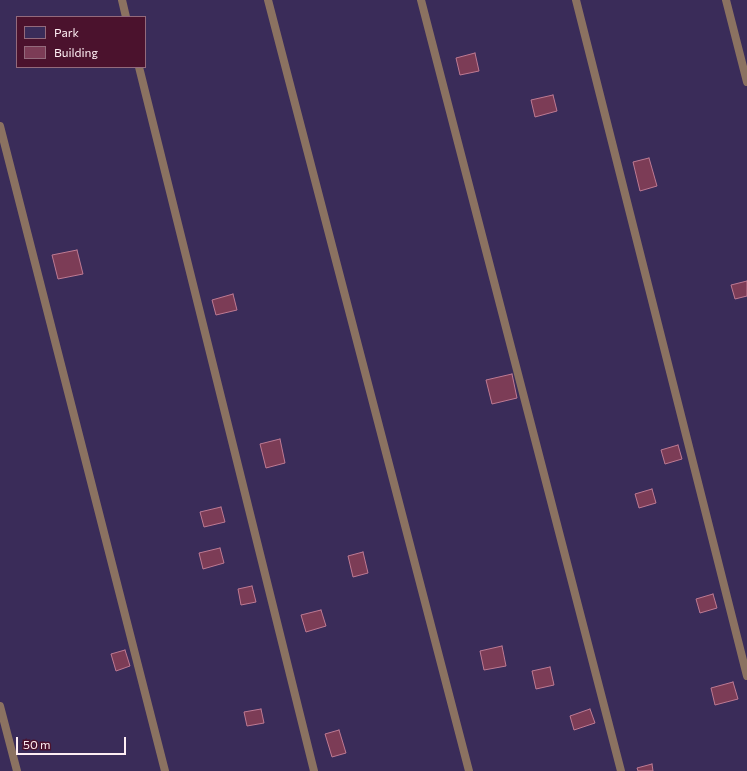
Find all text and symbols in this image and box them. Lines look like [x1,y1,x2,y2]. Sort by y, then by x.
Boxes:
legend [16,16,146,68]
text: Park [54,25,79,39]
text: Building [54,45,98,59]
scale bar [18,729,128,755]
text: 50 m [23,737,51,751]

